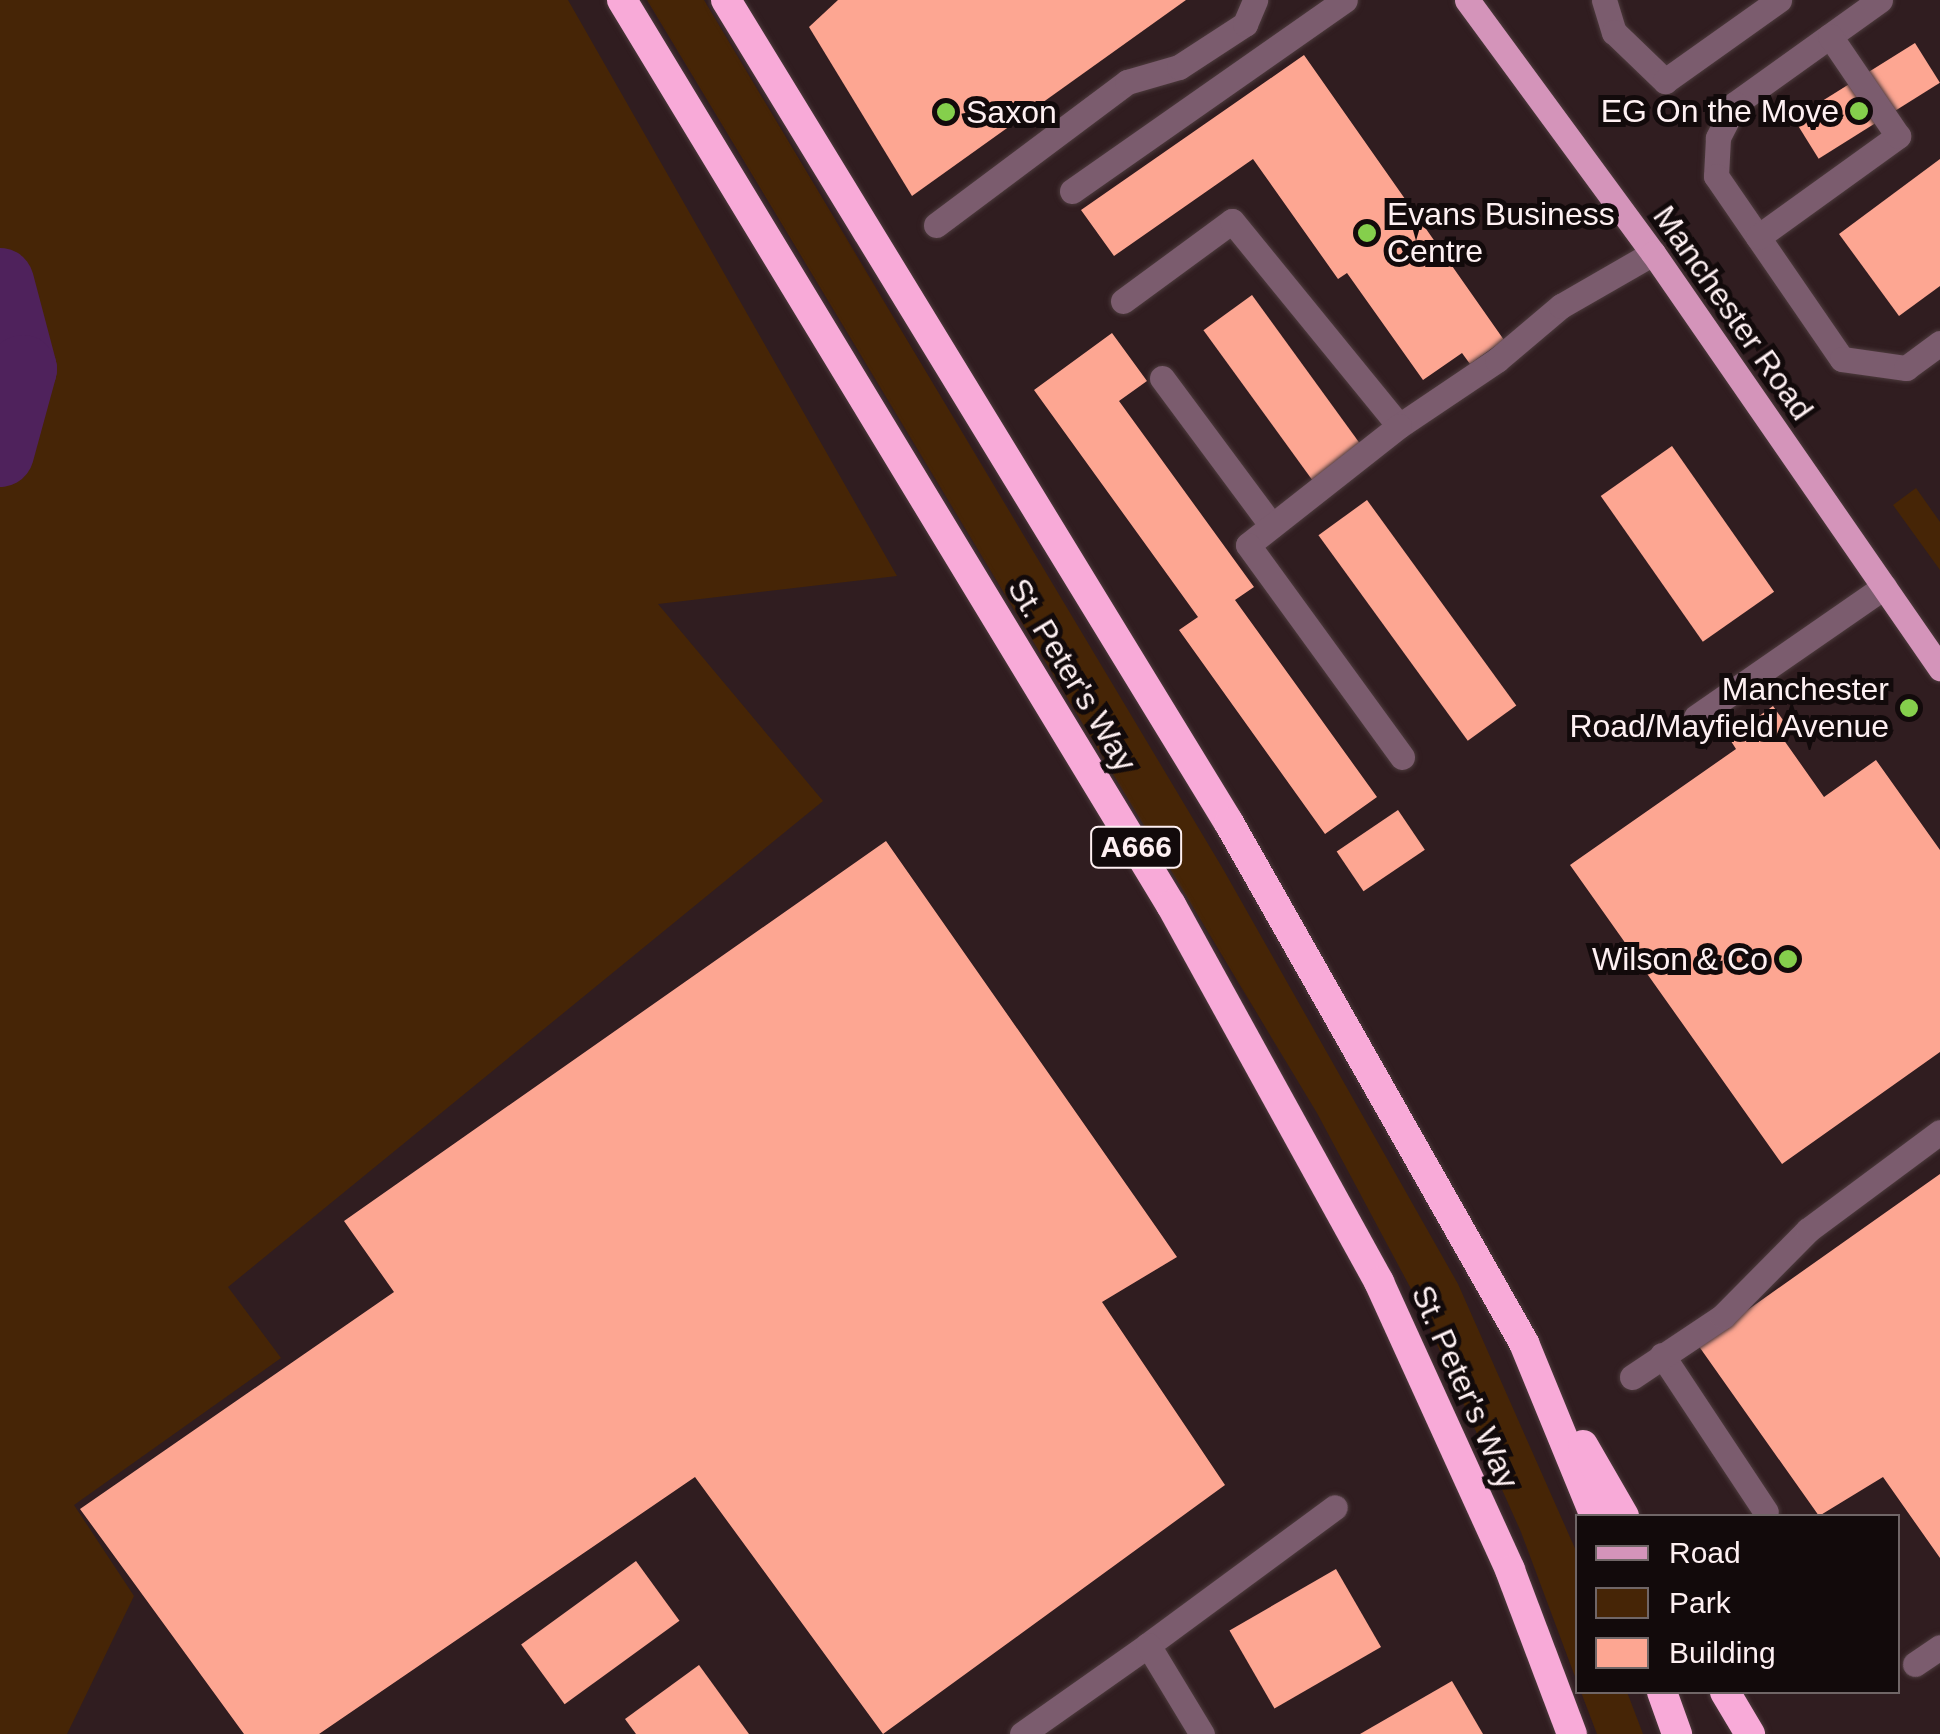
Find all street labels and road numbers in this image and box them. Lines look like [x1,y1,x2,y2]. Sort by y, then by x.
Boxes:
street label: Manchester Road [1645,199,1821,427]
street label: St. Peter's Way [999,572,1145,778]
road number: A666 [1088,822,1184,872]
street label: St. Peter's Way [1403,1279,1527,1495]

